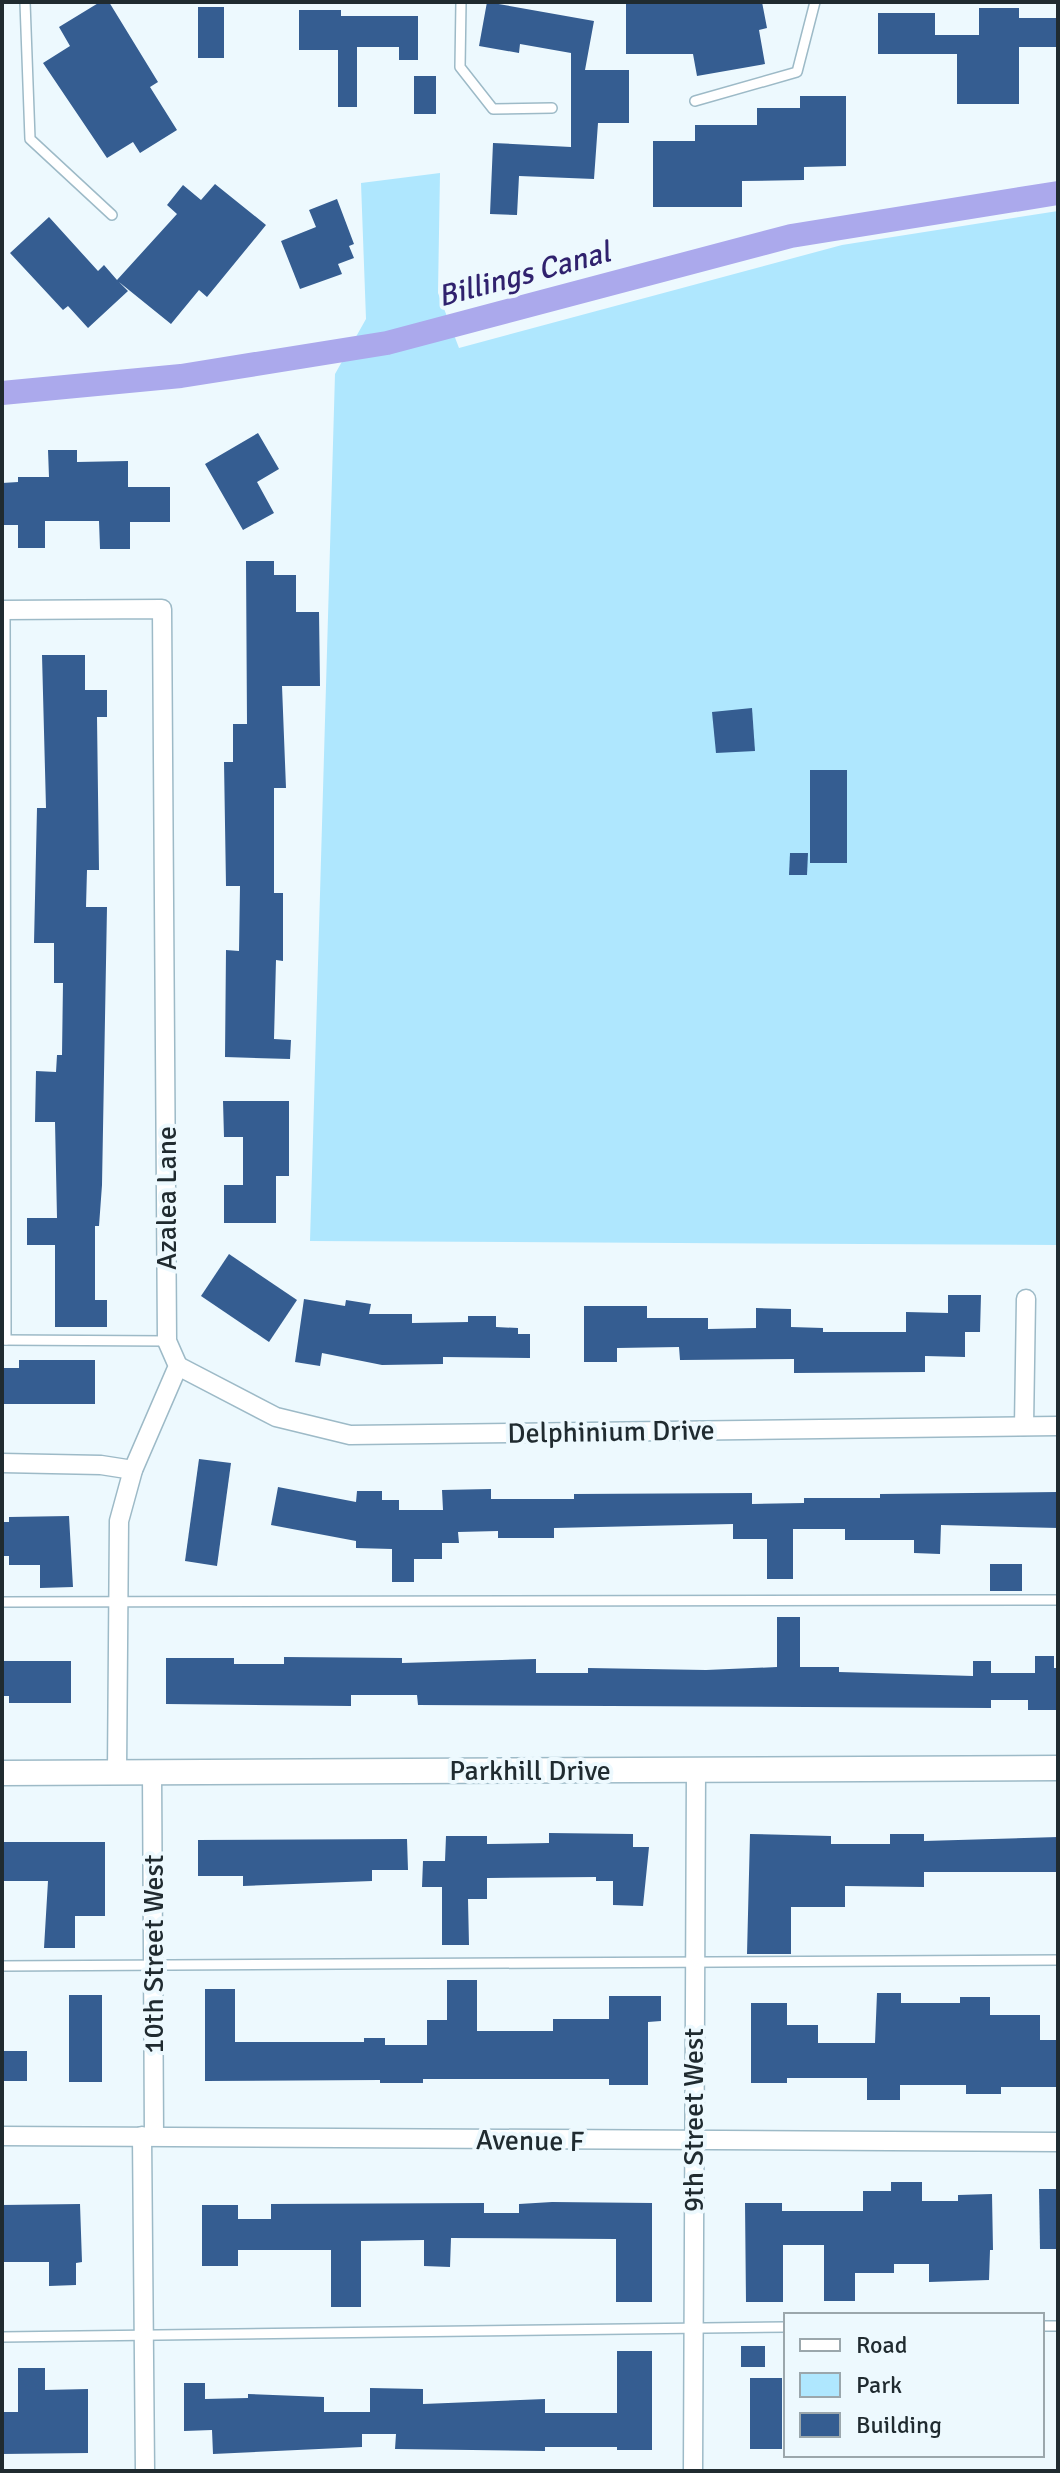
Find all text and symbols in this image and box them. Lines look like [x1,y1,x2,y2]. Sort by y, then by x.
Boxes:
water label: Billings Canal [434,233,617,315]
street label: Azalea Lane [150,1126,184,1270]
street label: Delphinium Drive [507,1413,715,1451]
street label: Parkhill Drive [449,1754,611,1788]
street label: 10th Street West [137,1854,171,2054]
street label: 9th Street West [677,2028,711,2212]
street label: Avenue F [476,2123,584,2159]
legend [784,2313,1044,2457]
text: Road [856,2330,907,2360]
text: Park [856,2370,902,2400]
text: Building [856,2410,942,2440]

